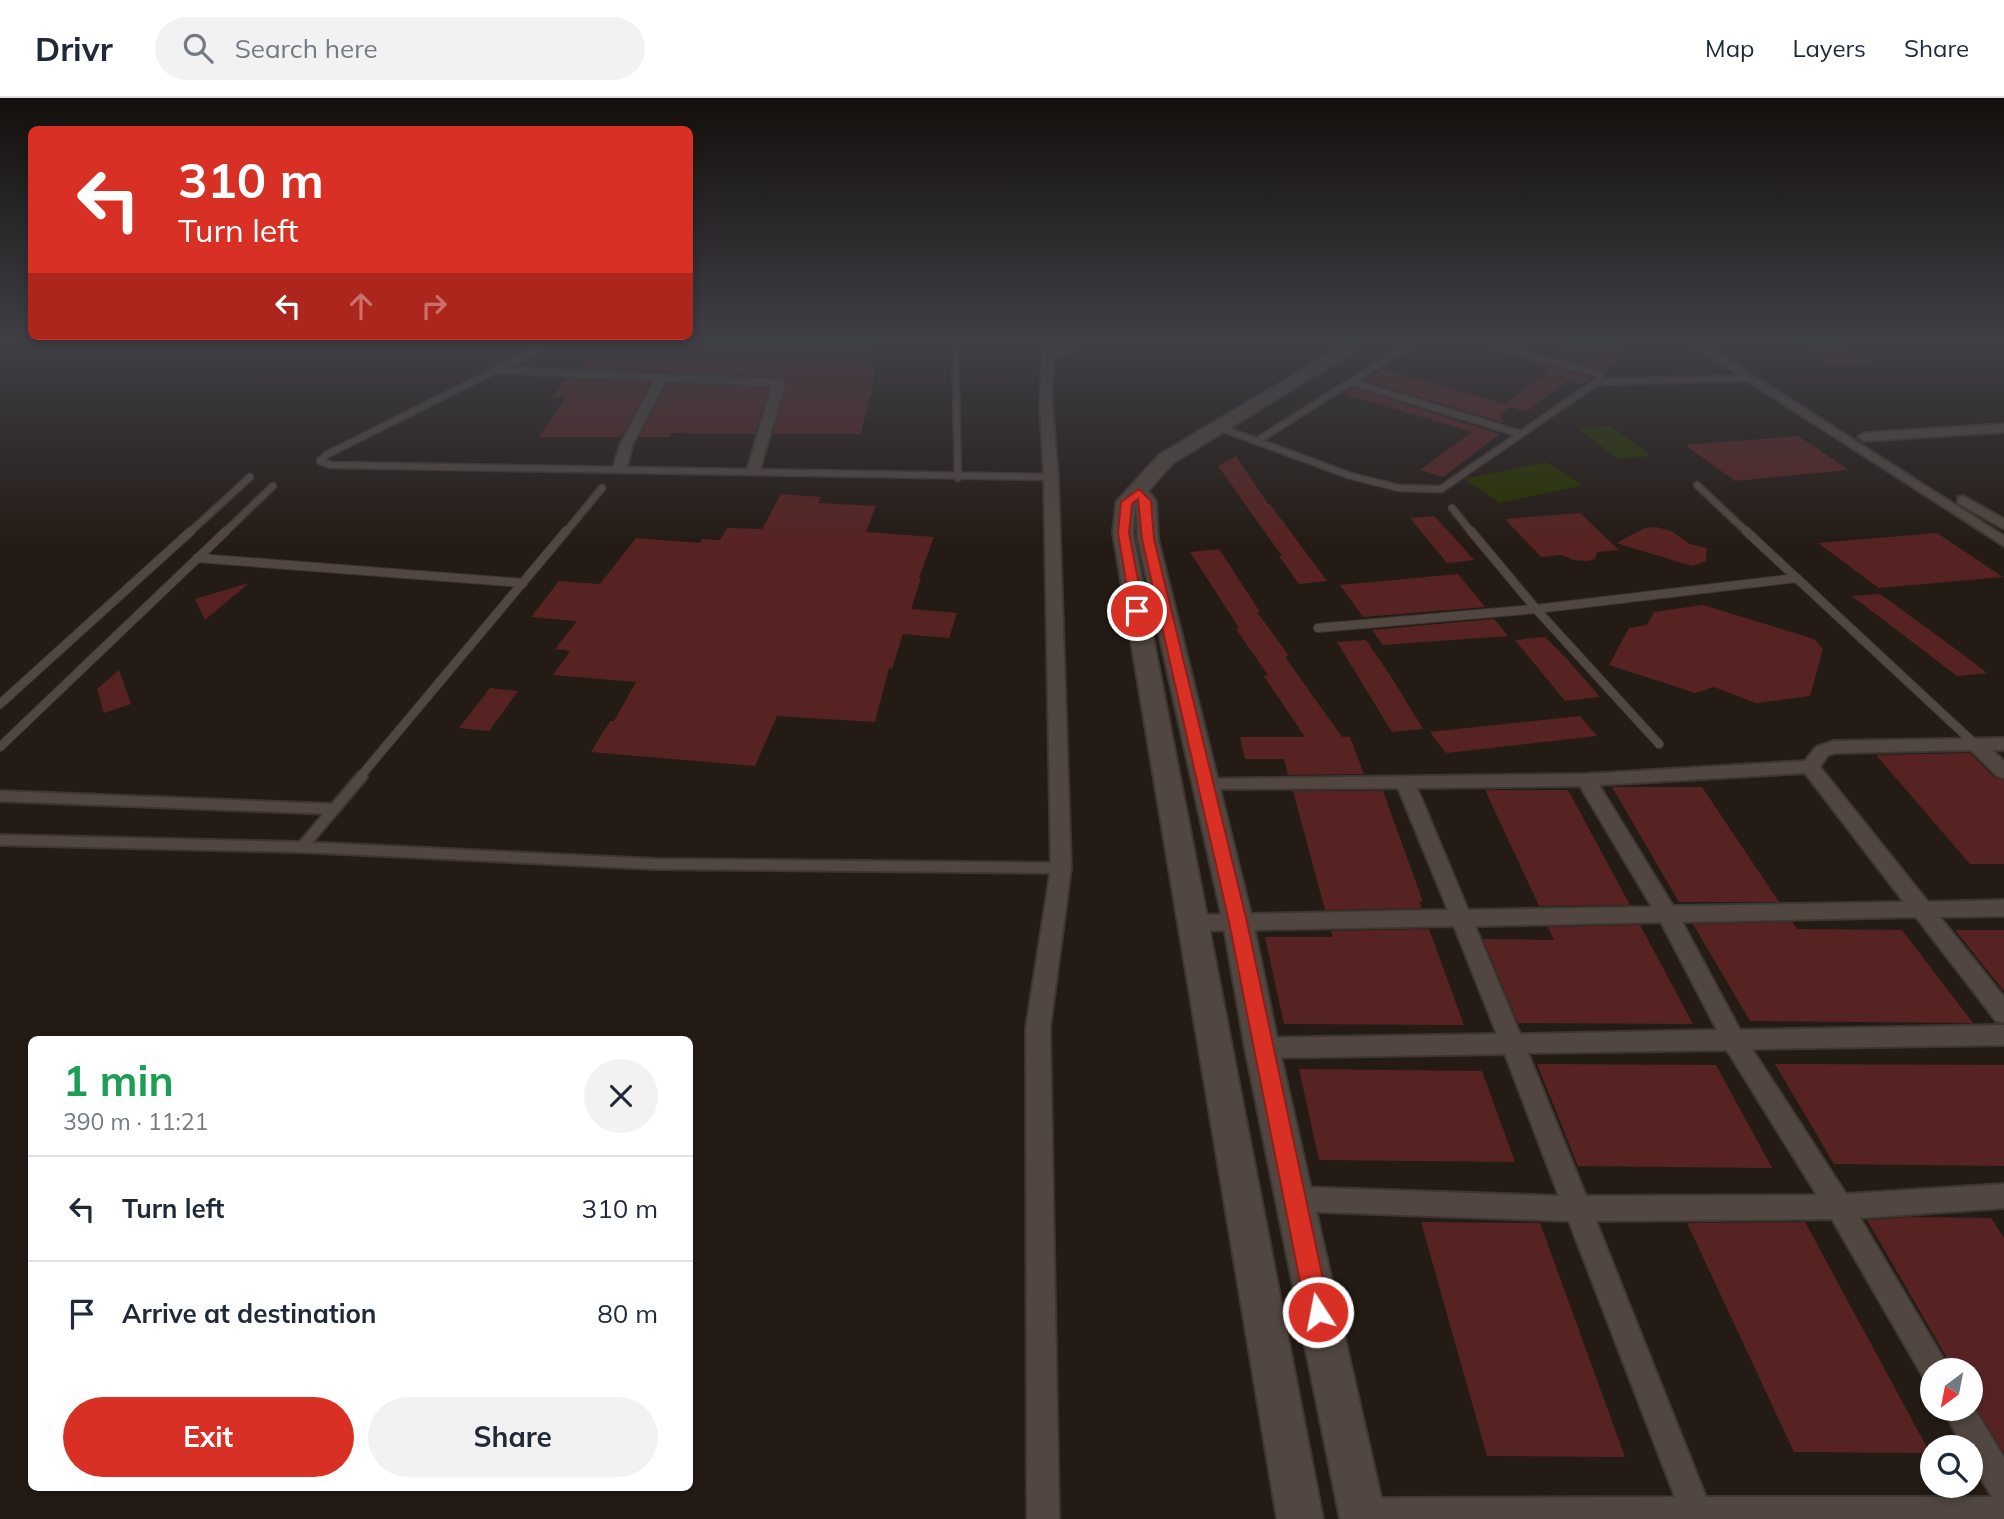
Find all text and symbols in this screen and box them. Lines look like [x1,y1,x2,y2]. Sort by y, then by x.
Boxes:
search box [155,17,645,80]
text: Drivr [35,28,113,69]
icon: search [179,29,217,67]
text: Search here [235,32,378,65]
text: Map [1705,33,1754,63]
text: Layers [1792,33,1866,63]
text: Share [1904,33,1969,63]
text: 310 m [178,149,324,210]
icon: left [63,154,154,245]
text: Turn left [178,210,298,250]
icon: left [269,287,307,325]
icon: ahead [342,287,380,325]
icon: right [415,287,453,325]
pin [1107,581,1167,641]
icon: arrive [1118,592,1156,630]
text: 1 min [63,1054,174,1107]
button: close [584,1059,658,1133]
text: 390 m · 11:21 [63,1107,208,1136]
icon: left [63,1190,101,1228]
text: Turn left [122,1192,224,1225]
text: 310 m [582,1192,658,1225]
position arrow [1281,1275,1355,1349]
icon: arrive [63,1295,101,1333]
text: Arrive at destination [122,1297,377,1330]
text: 80 m [597,1297,658,1330]
north arrow [1920,1358,1983,1421]
map controls [1920,1358,1983,1498]
button: Exit [63,1397,354,1477]
button: Share [368,1397,658,1477]
button: search [1920,1435,1983,1498]

